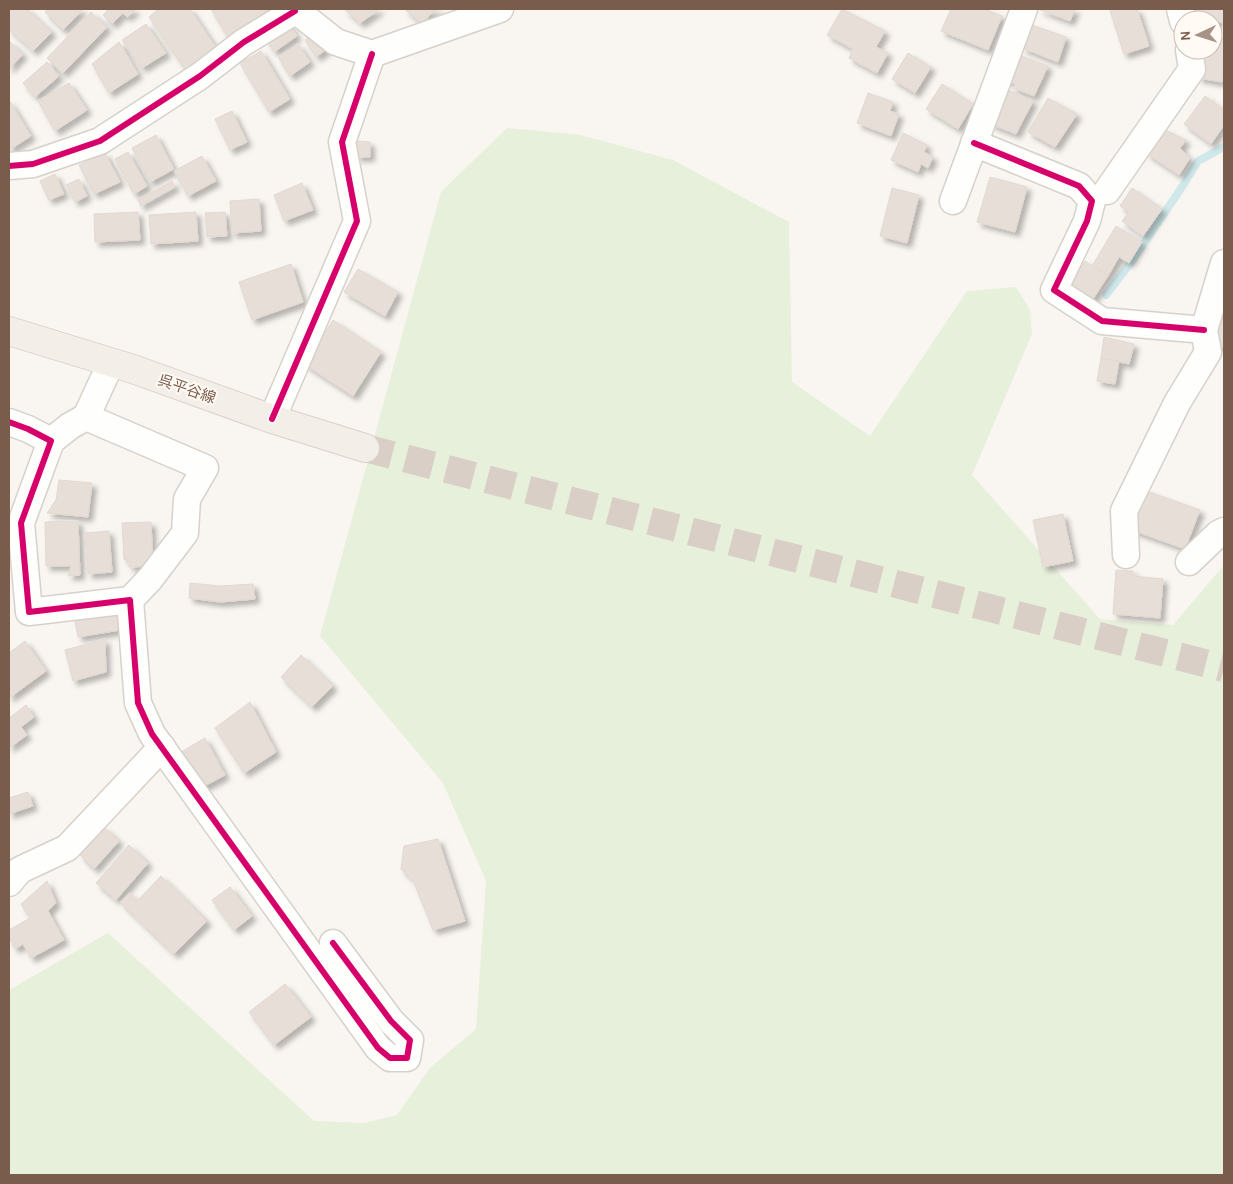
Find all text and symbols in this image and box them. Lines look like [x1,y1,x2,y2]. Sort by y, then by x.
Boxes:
north arrow [1173,10,1223,60]
text: N [1177,30,1194,41]
street label: 呉平谷線 [156,371,218,407]

